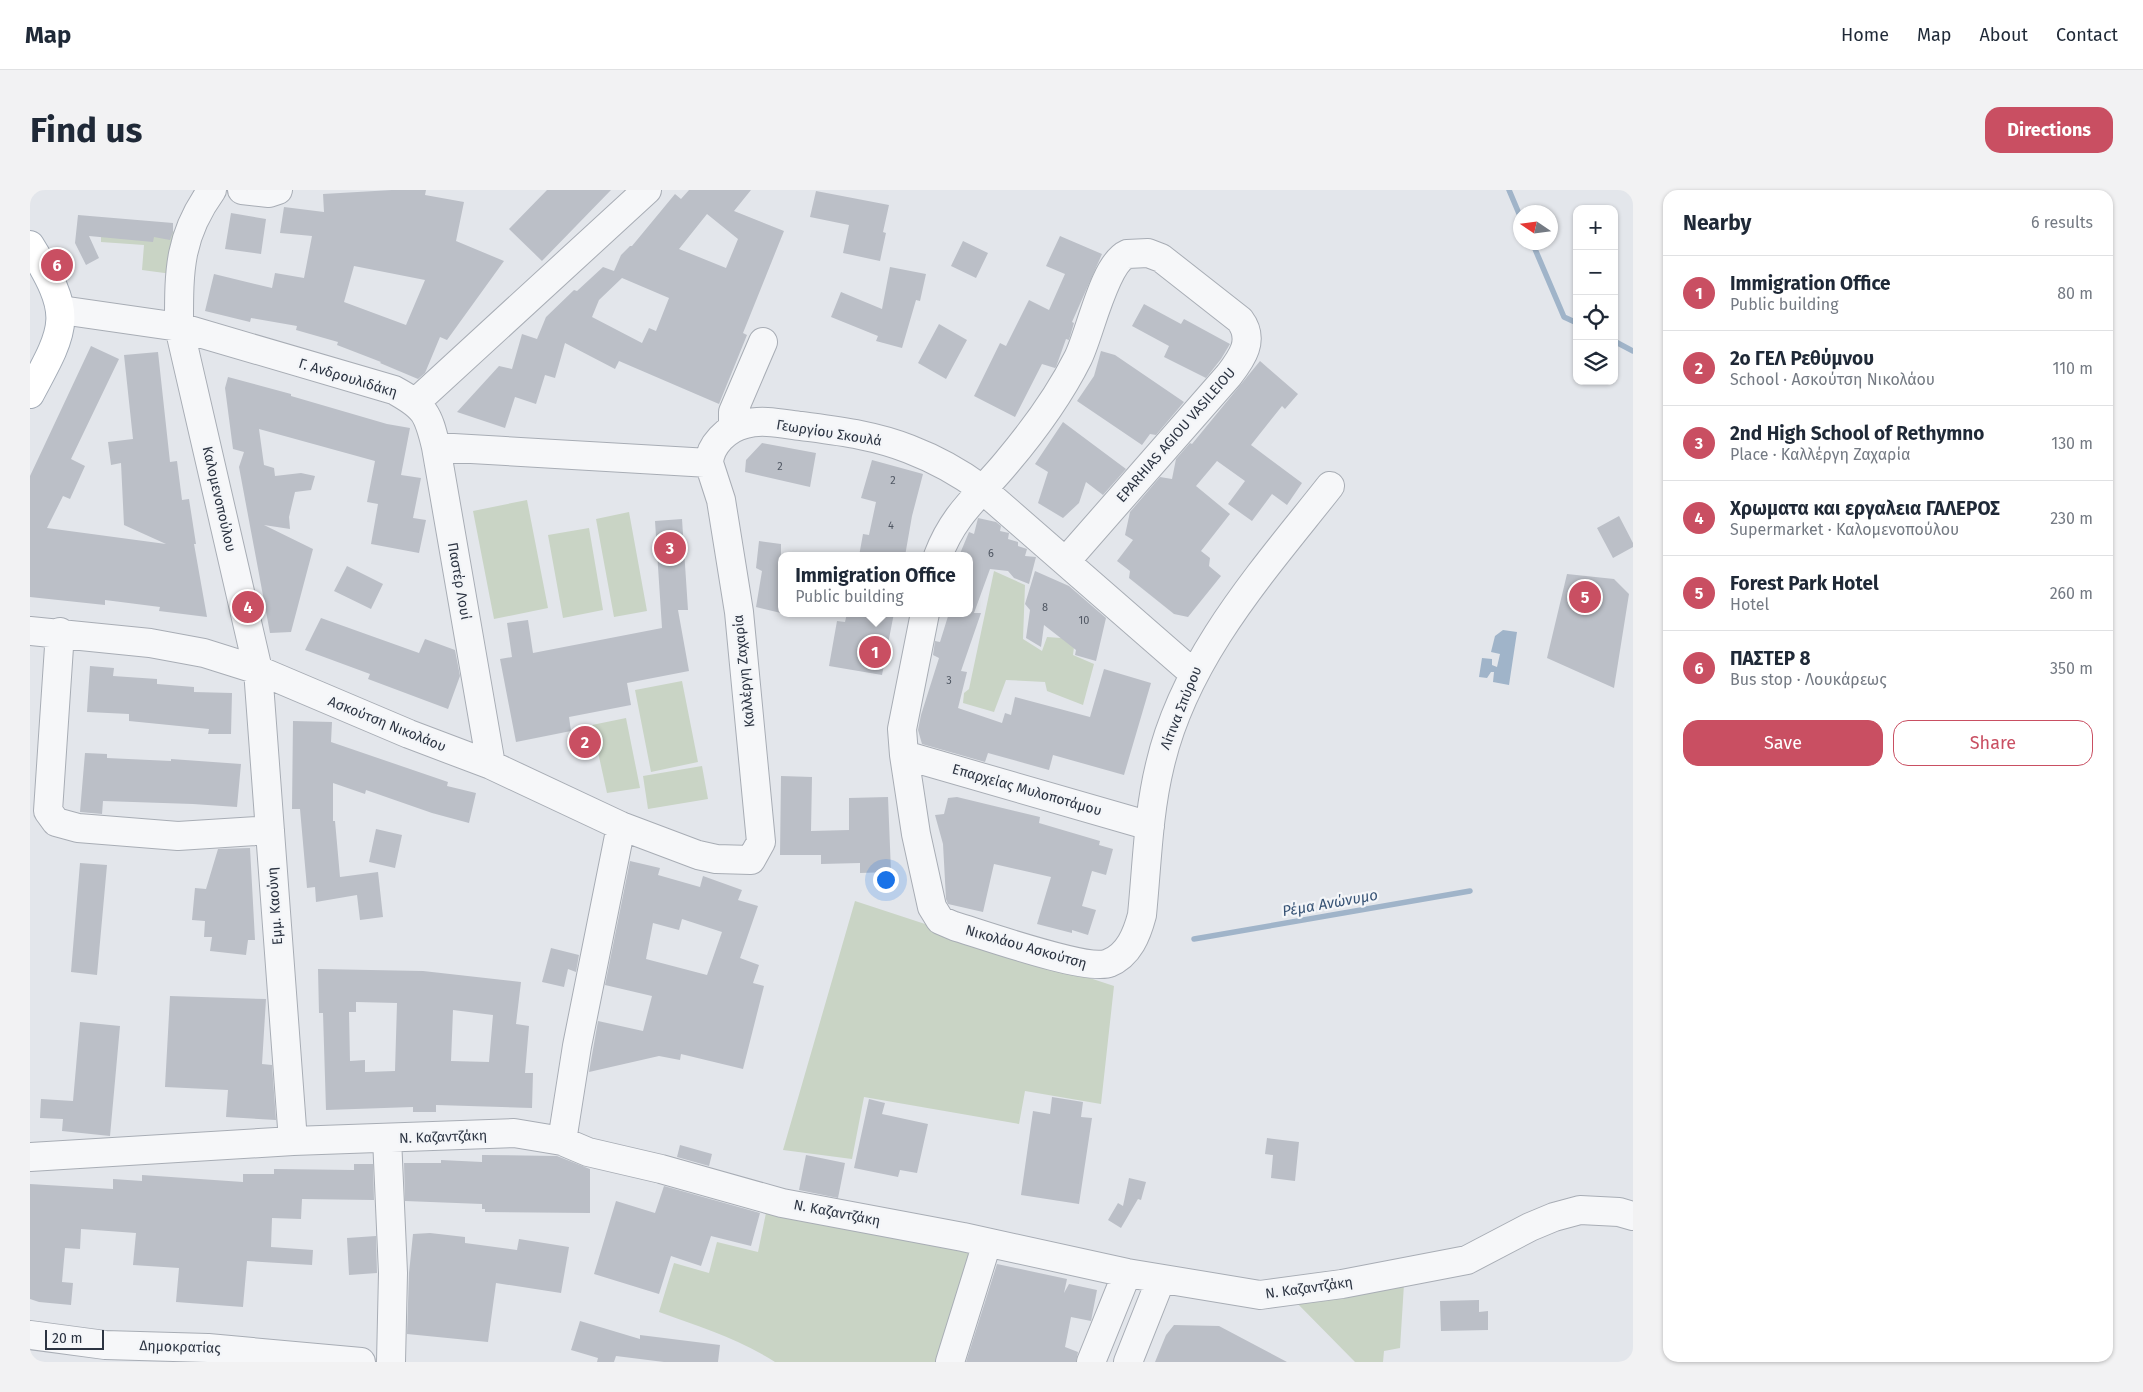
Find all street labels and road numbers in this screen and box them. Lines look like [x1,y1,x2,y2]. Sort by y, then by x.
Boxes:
street label: Γ. Ανδρουλιδάκη [297,355,399,401]
street label: EPARHIAS AGIOU VASILEIOU [1113,364,1239,506]
street label: Γεωργίου Σκουλά [775,416,883,450]
street label: Καλομενοπούλου [199,445,239,553]
street label: Παστέρ Λουί [444,541,474,621]
street label: Καλλέργη Ζαχαρία [730,614,758,728]
street label: Λίτινα Σπύρου [1157,664,1205,752]
street label: Ασκούτση Νικολάου [326,693,448,755]
street label: Επαρχείας Μυλοποτάμου [950,760,1104,820]
street label: Εμμ. Καούνη [264,866,286,946]
street label: Νικολάου Ασκούτση [963,922,1089,972]
street label: Ν. Καζαντζάκη [399,1127,487,1147]
street label: Ν. Καζαντζάκη [792,1196,882,1230]
street label: Ν. Καζαντζάκη [1264,1273,1354,1303]
street label: Δημοκρατίας [139,1337,221,1357]

